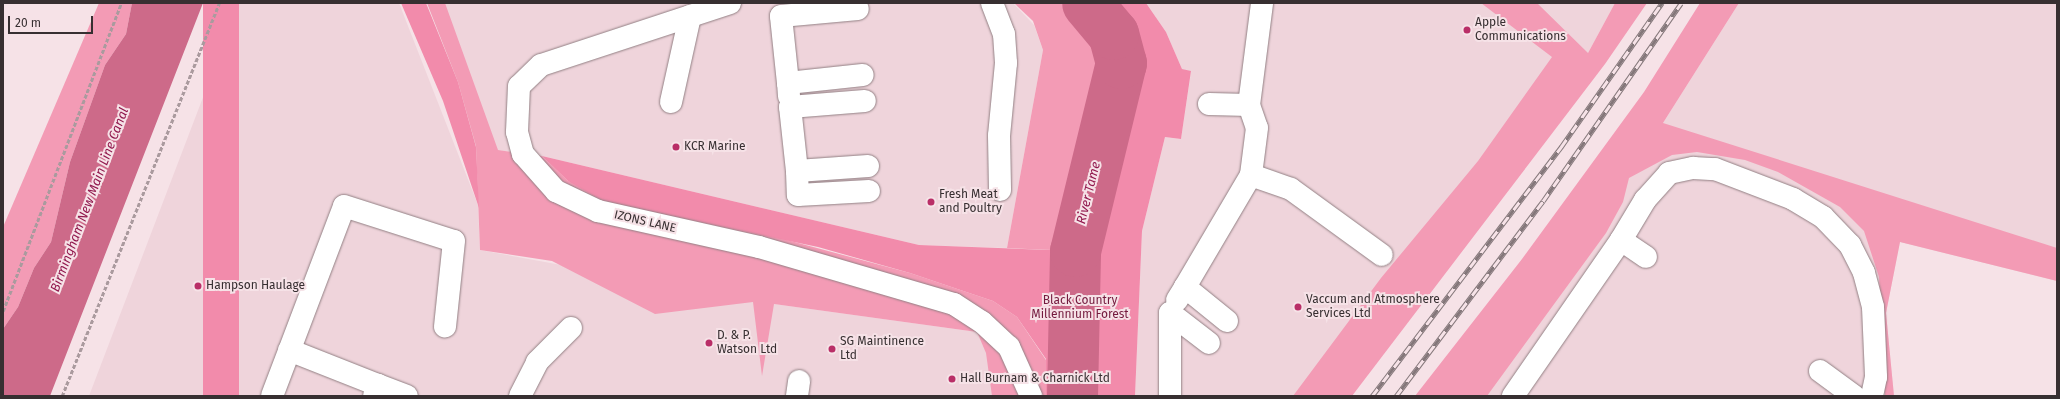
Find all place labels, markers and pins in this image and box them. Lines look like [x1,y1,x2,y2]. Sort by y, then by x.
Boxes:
place label: Apple Communications [1475,16,1566,44]
marker: Apple Communications [1462,25,1472,35]
place label: KCR Marine [684,140,746,154]
marker: KCR Marine [671,142,681,152]
place label: Fresh Meat and Poultry [939,188,1002,216]
marker: Fresh Meat and Poultry [926,197,936,207]
place label: Hampson Haulage [206,279,305,293]
marker: Hampson Haulage [193,281,203,291]
place label: Vaccum and Atmosphere Services Ltd [1306,293,1440,321]
marker: Vaccum and Atmosphere Services Ltd [1293,302,1303,312]
place label: D. & P. Watson Ltd [717,329,777,357]
place label: SG Maintinence Ltd [840,335,924,363]
marker: D. & P. Watson Ltd [704,338,714,348]
marker: SG Maintinence Ltd [827,344,837,354]
place label: Hall Burnam & Charnick Ltd [960,372,1110,386]
marker: Hall Burnam & Charnick Ltd [947,374,957,384]

